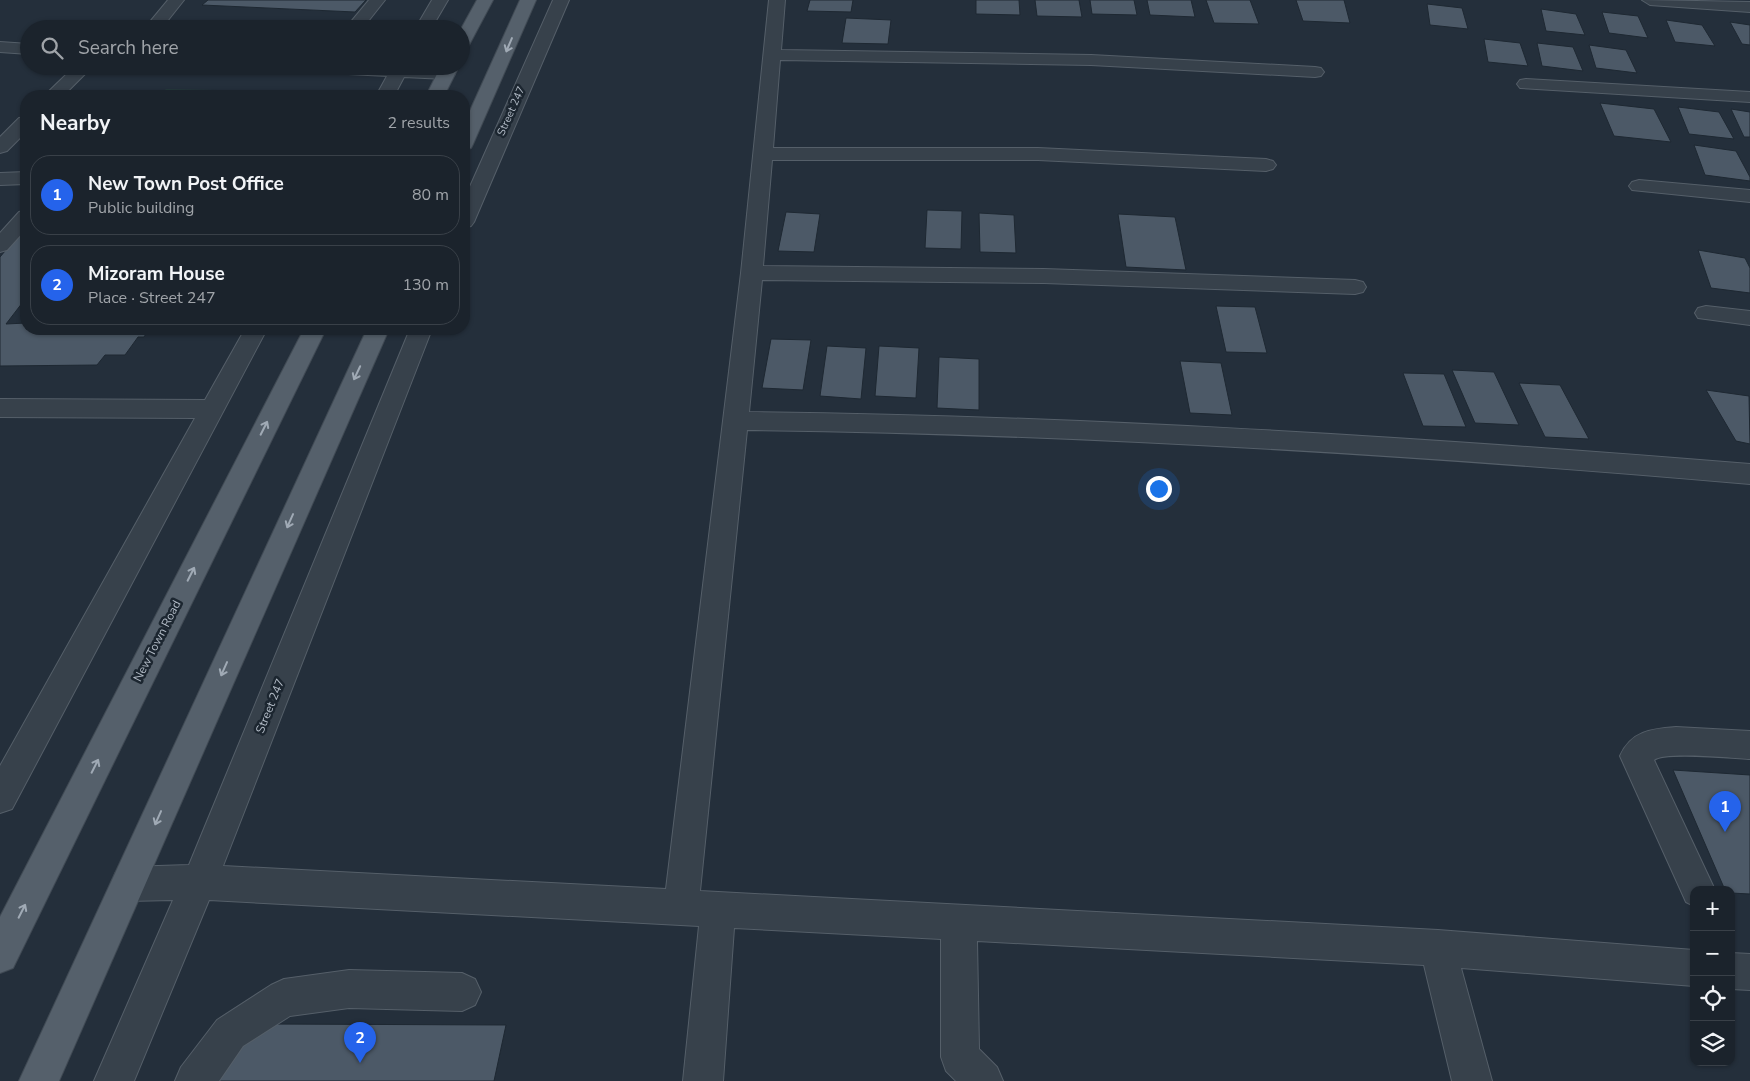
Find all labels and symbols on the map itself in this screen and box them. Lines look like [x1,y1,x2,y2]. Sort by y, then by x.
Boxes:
one-way arrow [503,37,513,52]
street label: Street 247 [493,84,529,138]
one-way arrow [352,365,361,380]
one-way arrow [259,421,269,436]
your location [1146,476,1172,502]
one-way arrow [284,513,294,528]
one-way arrow [186,566,196,581]
street label: New Town Road [130,598,184,684]
one-way arrow [218,661,228,676]
street label: Street 247 [252,676,288,736]
one-way arrow [91,759,100,774]
pin: 1 [1709,791,1741,832]
one-way arrow [153,810,162,825]
one-way arrow [18,904,27,919]
pin: 2 [344,1022,376,1063]

